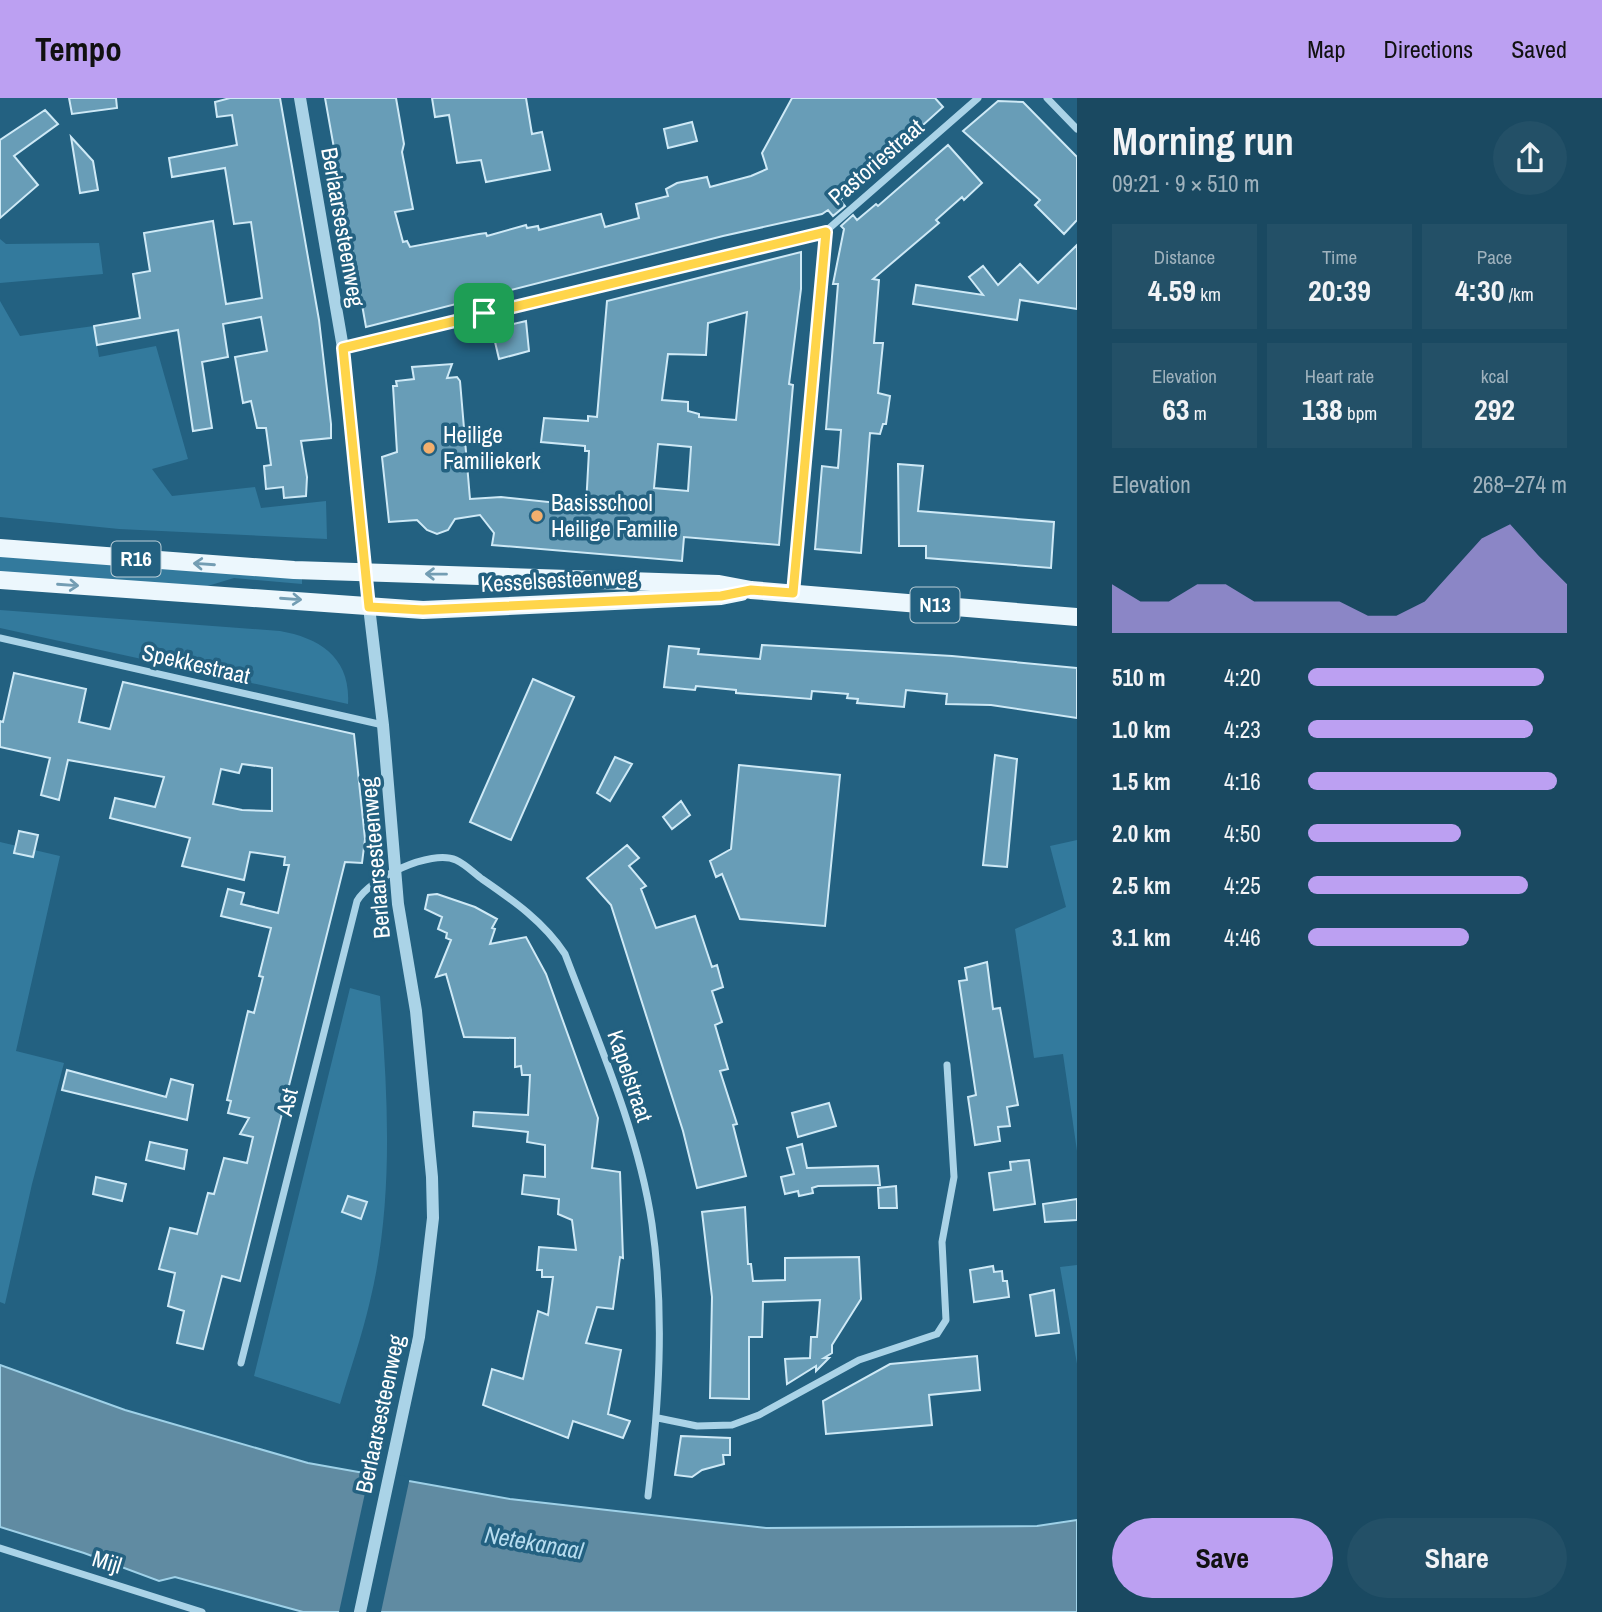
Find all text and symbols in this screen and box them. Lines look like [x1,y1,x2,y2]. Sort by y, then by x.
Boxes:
text: Tempo [35,27,122,71]
text: Map [1307,33,1345,65]
text: Directions [1383,33,1473,65]
text: Saved [1511,33,1567,65]
street label: Pastoriestraat [821,111,930,212]
text: Morning run [1112,116,1294,167]
button: share [1493,121,1567,195]
street label: Berlaarsesteenweg [314,145,373,310]
text: 09:21 · 9 × 510 m [1112,168,1259,199]
text: Distance [1154,244,1215,270]
text: Time [1322,244,1357,270]
text: Pace [1477,244,1512,270]
text: 4.59 [1148,270,1196,310]
text: 20:39 [1308,270,1371,310]
text: 4:30 [1455,270,1504,310]
text: km [1196,281,1221,307]
text: /km [1504,281,1534,307]
pin [454,283,514,343]
icon: arrive [465,294,503,332]
text: Elevation [1152,363,1217,389]
text: Heart rate [1305,363,1374,389]
text: kcal [1481,363,1508,389]
text: 63 [1162,389,1190,429]
text: 138 [1302,389,1343,429]
text: 292 [1474,389,1515,429]
text: m [1190,400,1207,426]
text: bpm [1343,400,1377,426]
place label: Heilige Familiekerk [443,419,541,476]
marker: Heilige Familiekerk [421,440,437,456]
text: Elevation [1112,469,1191,500]
text: 268–274 m [1473,469,1567,500]
place label: Basisschool Heilige Familie [551,487,678,544]
marker: Basisschool Heilige Familie [529,508,545,524]
road number: R16 [111,542,160,576]
one-way arrow [194,557,216,570]
street label: Kesselsesteenweg [480,560,639,599]
one-way arrow [425,567,448,580]
one-way arrow [56,579,79,592]
road number: N13 [911,588,960,622]
one-way arrow [279,593,302,606]
street label: Spekkestraat [139,636,253,691]
text: 510 m [1112,662,1165,693]
text: 4:20 [1224,662,1261,693]
text: 1.0 km [1112,714,1171,745]
text: 4:23 [1224,714,1261,745]
text: 1.5 km [1112,766,1171,797]
text: 4:16 [1224,766,1261,797]
street label: Berlaarsesteenweg [352,776,397,940]
text: 2.0 km [1112,818,1171,849]
text: 4:50 [1224,818,1261,849]
text: 2.5 km [1112,870,1171,901]
text: 4:25 [1224,870,1261,901]
text: 3.1 km [1112,922,1171,953]
text: 4:46 [1224,922,1261,953]
street label: Kapelstraat [600,1026,661,1126]
street label: Ast [268,1085,305,1120]
street label: Berlaarsesteenweg [348,1331,412,1496]
water label: Netekanaal [482,1518,587,1567]
button: Save [1112,1518,1333,1598]
button: Share [1347,1518,1567,1598]
street label: Mijl [89,1542,126,1581]

